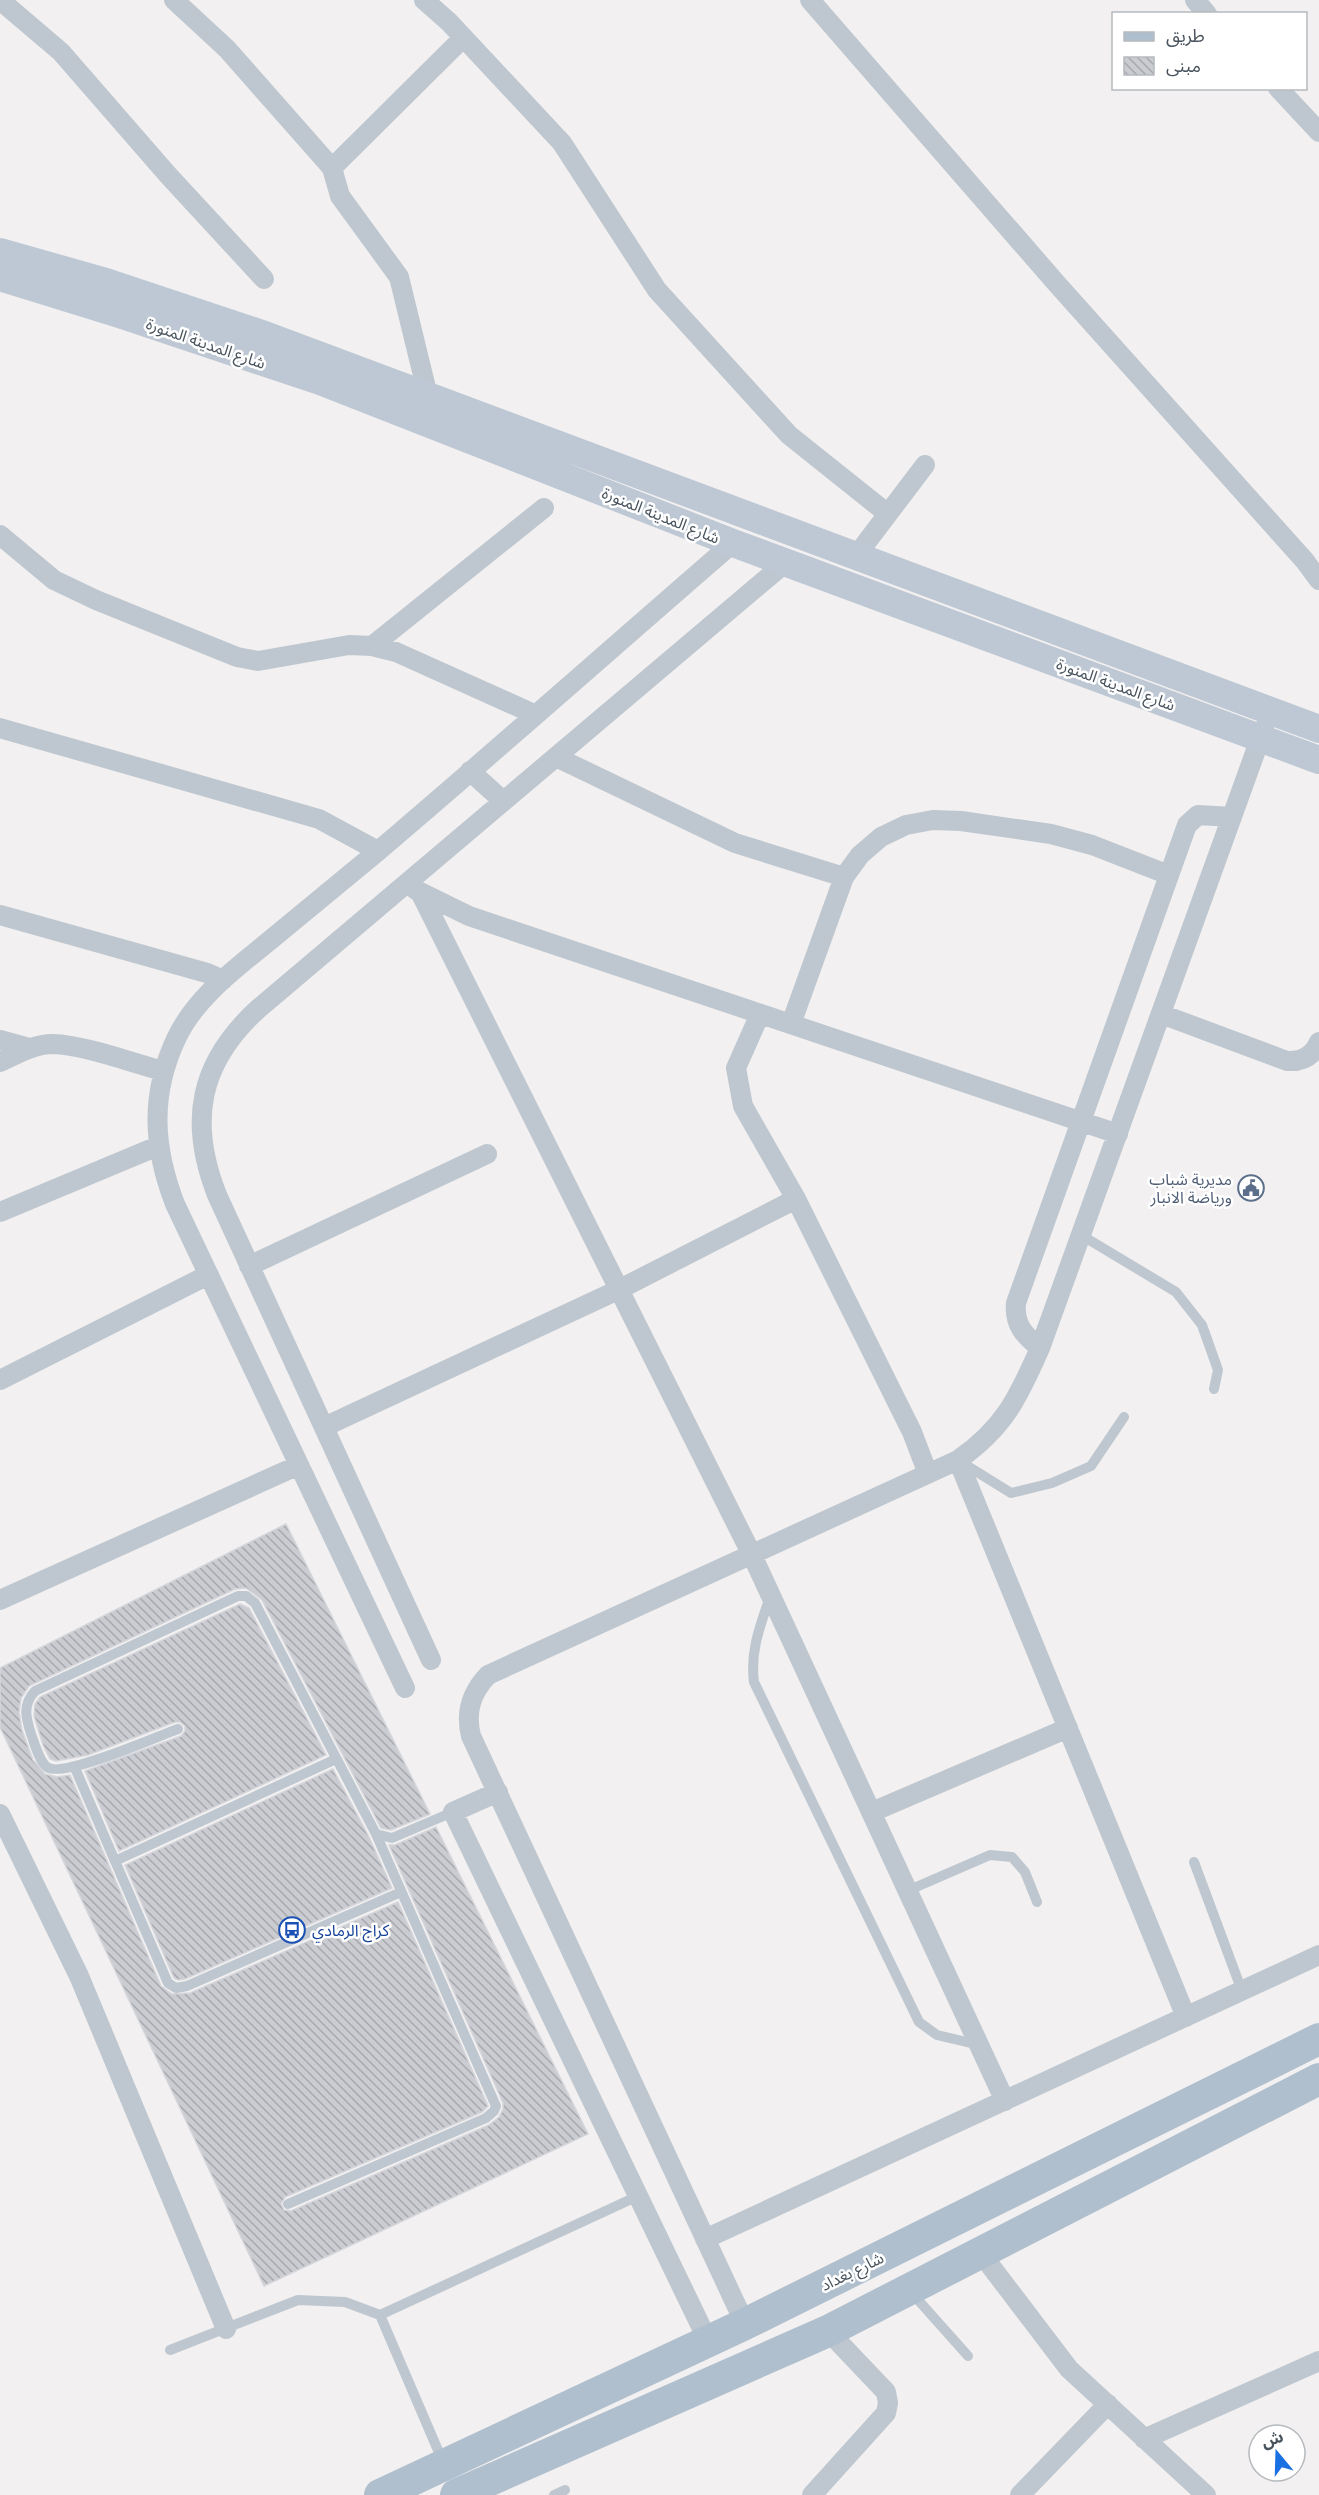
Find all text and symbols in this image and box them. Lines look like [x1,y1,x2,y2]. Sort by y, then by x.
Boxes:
legend [1112,12,1307,90]
text: طريق [1166,25,1205,47]
text: مبنى [1166,55,1201,77]
street label: شارع المدينة المنورة [143,314,268,376]
street label: شارع المدينة المنورة [598,483,722,550]
street label: شارع المدينة المنورة [1053,654,1178,718]
place label: مديرية شباب ورياضة الانبار [1149,1170,1232,1207]
public building icon: مديرية شباب ورياضة الانبار [1236,1173,1266,1203]
bus stop icon: كراج الرمادي [277,1915,307,1945]
place label: كراج الرمادي [312,1921,389,1943]
street label: شارع بغداد [818,2248,888,2298]
north arrow [1247,2423,1307,2483]
text: ش [1259,2427,1286,2452]

